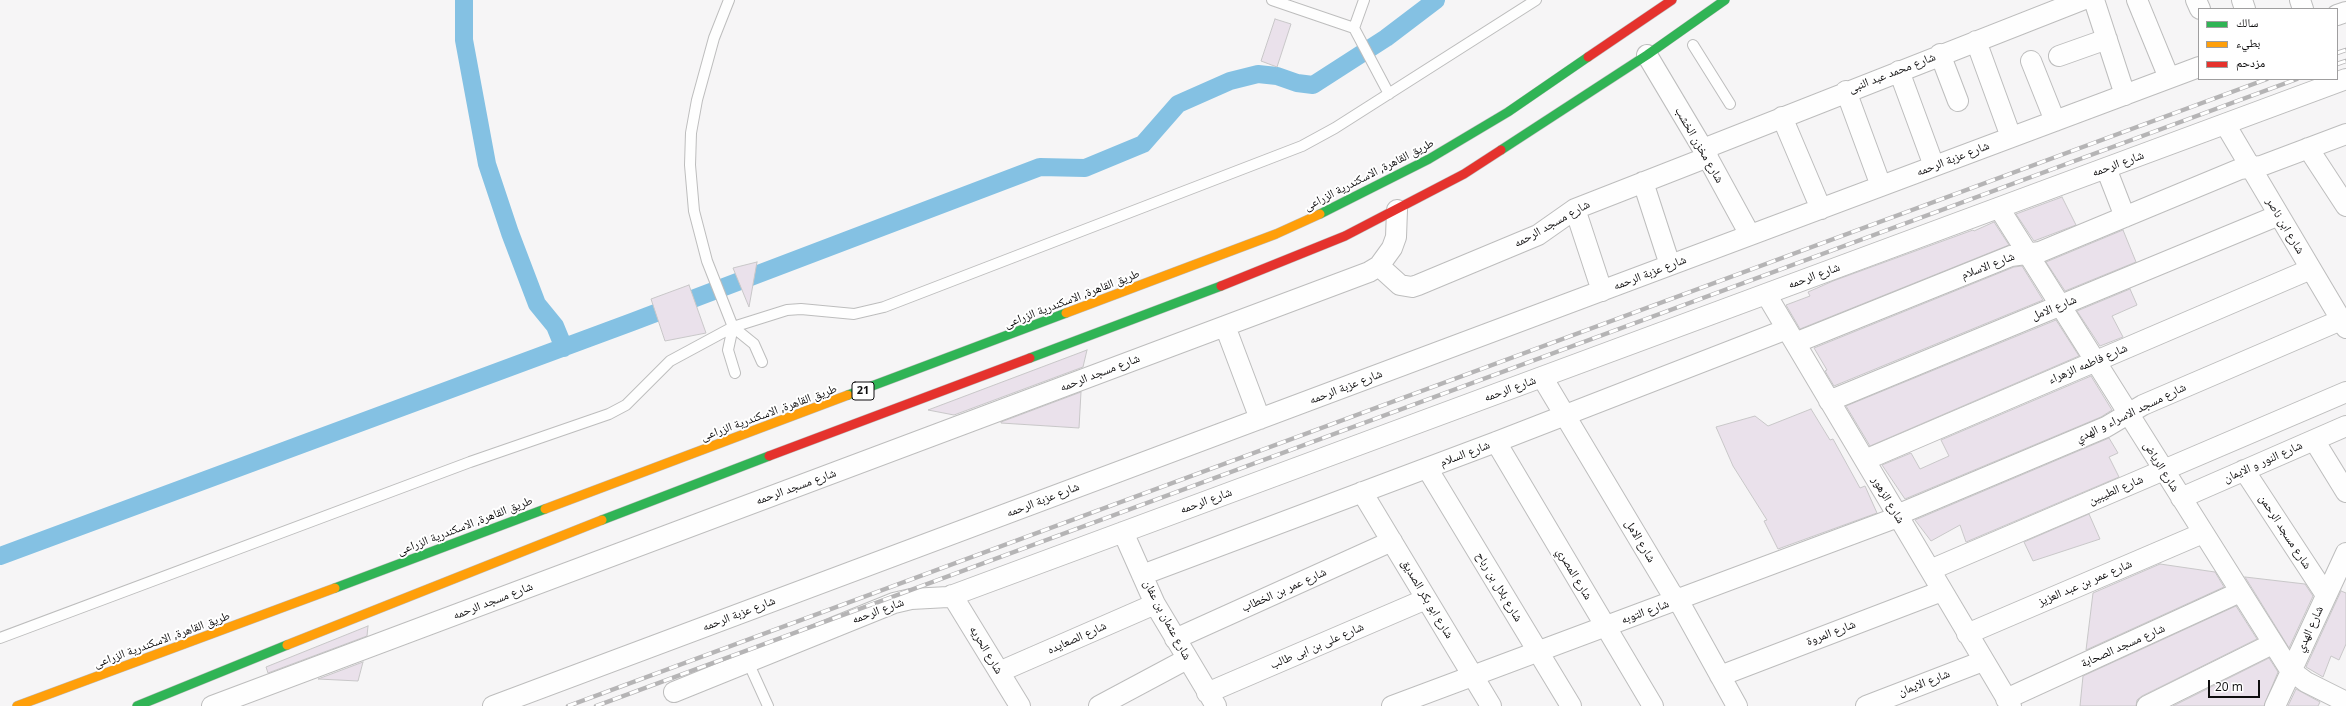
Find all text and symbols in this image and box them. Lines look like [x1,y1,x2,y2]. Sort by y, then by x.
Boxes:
legend [2198,8,2338,80]
text: سالك [2236,14,2258,31]
text: بطيء [2236,34,2260,51]
street label: شارع محمد عبد النبى [1846,50,1938,96]
text: مزدحم [2236,54,2265,71]
street label: شارع مخزن الخشب [1671,104,1727,186]
street label: طريق القاهرة, الاسكندرية الزراعى [1302,136,1436,214]
street label: شارع عزبة الرحمه [1915,138,1991,180]
street label: شارع الرحمه [2090,148,2146,180]
street label: شارع ابن ناصر [2263,195,2307,257]
street label: شارع مسجد الرحمه [1512,197,1592,251]
street label: شارع الاسلام [1959,249,2017,283]
street label: شارع عزبة الرحمه [1612,252,1688,294]
street label: شارع الرحمه [1786,260,1842,292]
street label: طريق القاهرة, الاسكندرية الزراعى [1002,267,1142,331]
street label: شارع الامل [2029,292,2079,324]
street label: شارع فاطمه الزهراء [2046,341,2130,387]
street label: شارع مسجد الرحمه [1058,351,1142,395]
street label: شارع عزبة الرحمه [1308,366,1384,408]
street label: شارع الرحمه [1482,373,1538,405]
street label: شارع مسجد الاسراء و الهدي [2073,380,2189,446]
street label: طريق القاهرة, الاسكندرية الزراعى [699,382,839,444]
road number: 21 [852,382,874,400]
street label: شارع السلام [1438,438,1492,470]
street label: شارع النور و الايمان [2221,438,2305,486]
street label: شارع الرياض [2140,439,2182,495]
street label: شارع مسجد الرحمه [754,466,838,508]
street label: شارع الطيبين [2086,472,2146,508]
street label: شارع الزهور [1868,474,1908,526]
street label: شارع عزبة الرحمه [1005,479,1081,521]
street label: شارع الرحمه [1178,485,1234,517]
street label: شارع مسجد الرحمن [2256,492,2314,572]
street label: طريق القاهرة, الاسكندرية الزراعى [395,494,535,558]
street label: شارع الامل [1622,517,1658,565]
street label: شارع المصري [1553,545,1595,603]
street label: شارع بلال بن رباح [1473,550,1525,624]
street label: شارع ابو بكر الصديق [1398,557,1456,641]
street label: شارع عمر بن عبد العزيز [2036,557,2134,609]
street label: شارع عمر بن الخطاب [1239,565,1329,615]
street label: شارع عثمان بن عفان [1140,577,1194,663]
street label: شارع مسجد الرحمه [451,579,535,623]
street label: شارع عزبة الرحمه [701,593,777,635]
street label: شارع الرحمه [850,595,906,627]
street label: شارع التوبه [1619,597,1671,627]
street label: شارع الهدي [2293,604,2327,654]
street label: طريق القاهرة, الاسكندرية الزراعى [92,609,232,671]
street label: شارع المروة [1804,617,1858,649]
street label: شارع الصعايده [1045,619,1109,657]
street label: شارع على بن ابى طالب [1268,620,1366,672]
street label: شارع مسجد الصحابة [2079,621,2167,671]
street label: شارع الحريه [966,623,1006,677]
street label: شارع الايمان [1896,667,1952,699]
scale bar [2210,672,2262,698]
text: 20 m [2215,678,2243,695]

